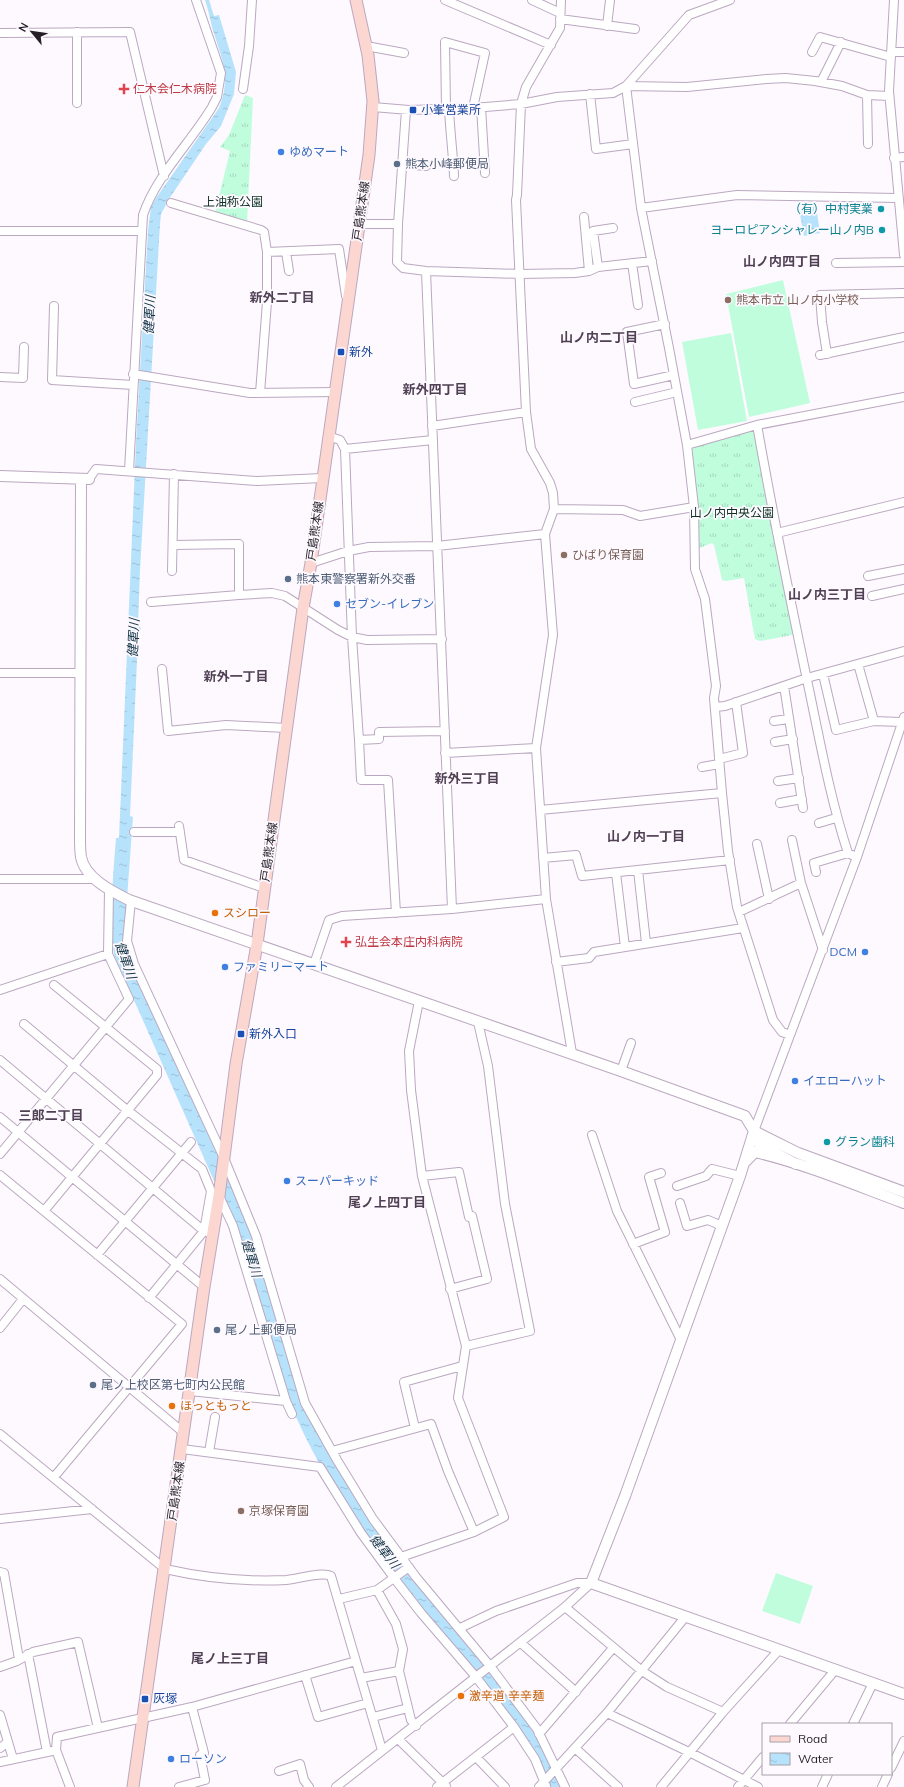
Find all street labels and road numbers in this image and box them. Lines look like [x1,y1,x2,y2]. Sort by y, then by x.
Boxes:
street label: 戸島熊本線 [349,180,372,242]
street label: 戸島熊本線 [303,500,326,562]
street label: 戸島熊本線 [257,821,280,883]
street label: 戸島熊本線 [164,1460,187,1522]

